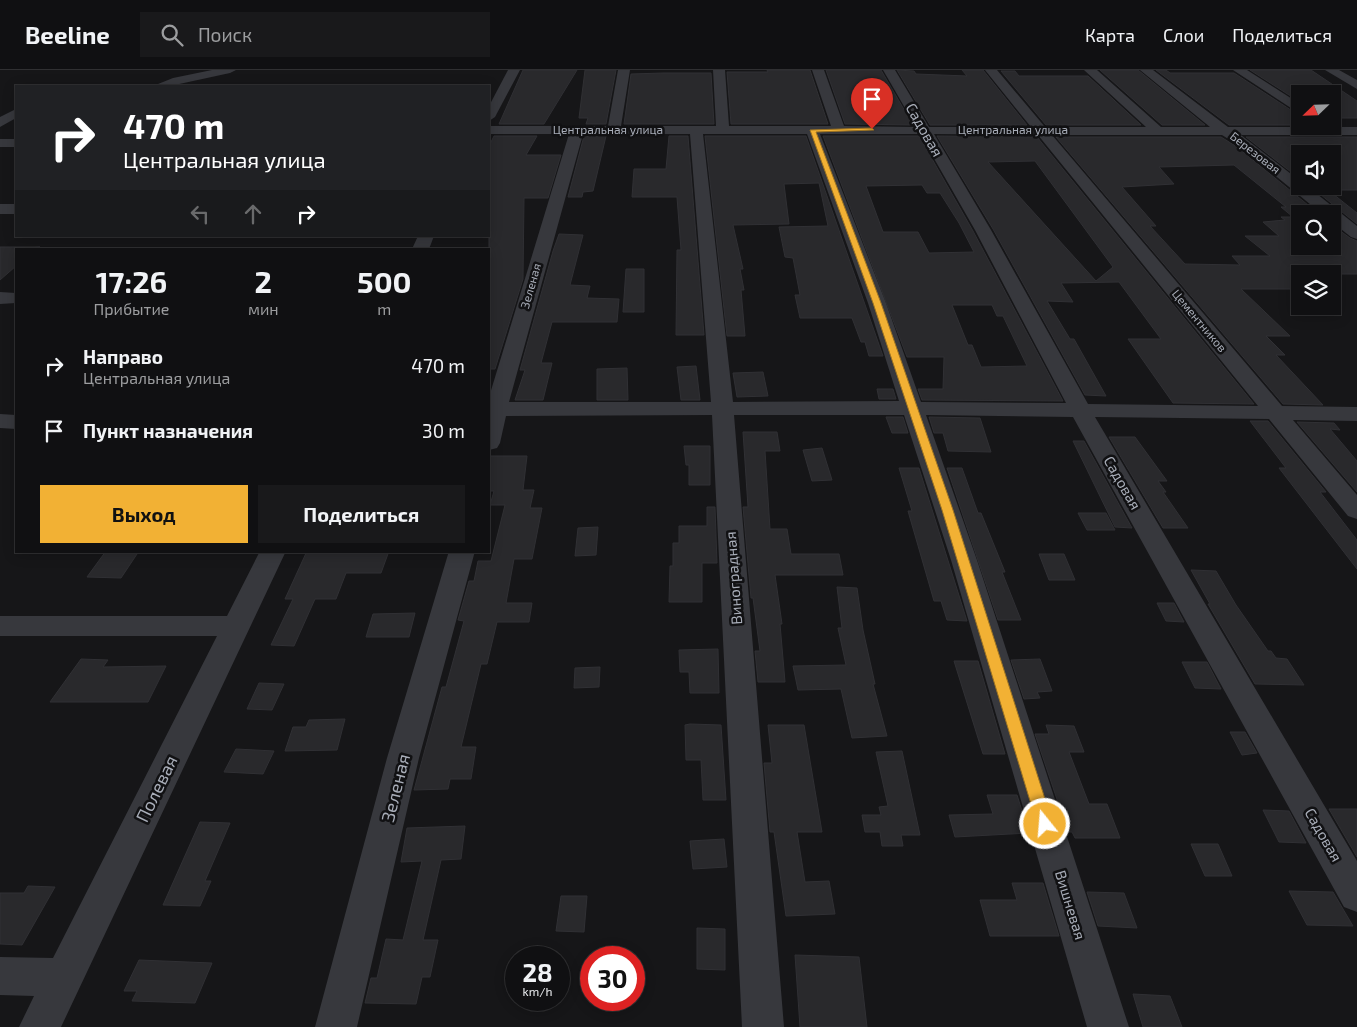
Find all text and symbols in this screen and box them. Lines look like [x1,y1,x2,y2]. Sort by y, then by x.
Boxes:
search box [140,12,490,57]
text: Beeline [25,20,110,49]
icon: search [158,21,186,49]
text: Поиск [198,23,252,46]
text: Карта [1085,24,1135,46]
text: Слои [1163,24,1204,46]
text: Поделиться [1232,24,1332,46]
pin [851,78,893,129]
icon: arrive [858,85,886,113]
north arrow [1291,85,1341,135]
map controls [1291,85,1341,315]
street label: Садовая [902,99,947,160]
text: 470 m [123,104,224,146]
icon: right [40,105,105,170]
street label: Центральная улица [553,122,663,137]
street label: Центральная улица [958,122,1068,137]
street label: Березовая [1228,128,1283,176]
button: sound [1291,145,1341,195]
text: Центральная улица [123,146,326,172]
icon: left [186,200,214,228]
icon: ahead [239,200,267,228]
icon: right [292,200,320,228]
button: search [1291,205,1341,255]
street label: Зеленая [517,261,543,310]
text: 17:26 [96,263,167,299]
text: 2 [255,263,272,299]
text: 500 [357,263,412,299]
button: layers [1291,265,1341,315]
street label: Цементников [1170,286,1230,354]
text: Прибытие [93,299,169,318]
text: мин [248,299,279,318]
text: m [377,299,391,318]
text: Направо [83,345,163,368]
icon: right [40,352,68,380]
text: 470 m [411,354,465,377]
text: Центральная улица [83,368,230,387]
icon: arrive [40,417,68,445]
text: Пункт назначения [83,419,253,442]
text: 30 m [422,419,465,442]
street label: Садовая [1100,452,1145,513]
button: Выход [40,485,248,543]
button: Поделиться [258,485,465,543]
street label: Виноградная [721,531,745,625]
street label: Зеленая [376,751,414,824]
street label: Полевая [130,752,182,826]
position arrow [1018,797,1070,849]
street label: Садовая [1301,804,1346,865]
street label: Вишневая [1052,868,1090,942]
speed limit sign: 30 [580,946,645,1011]
text: 28 [522,957,553,987]
text: km/h [523,984,552,998]

